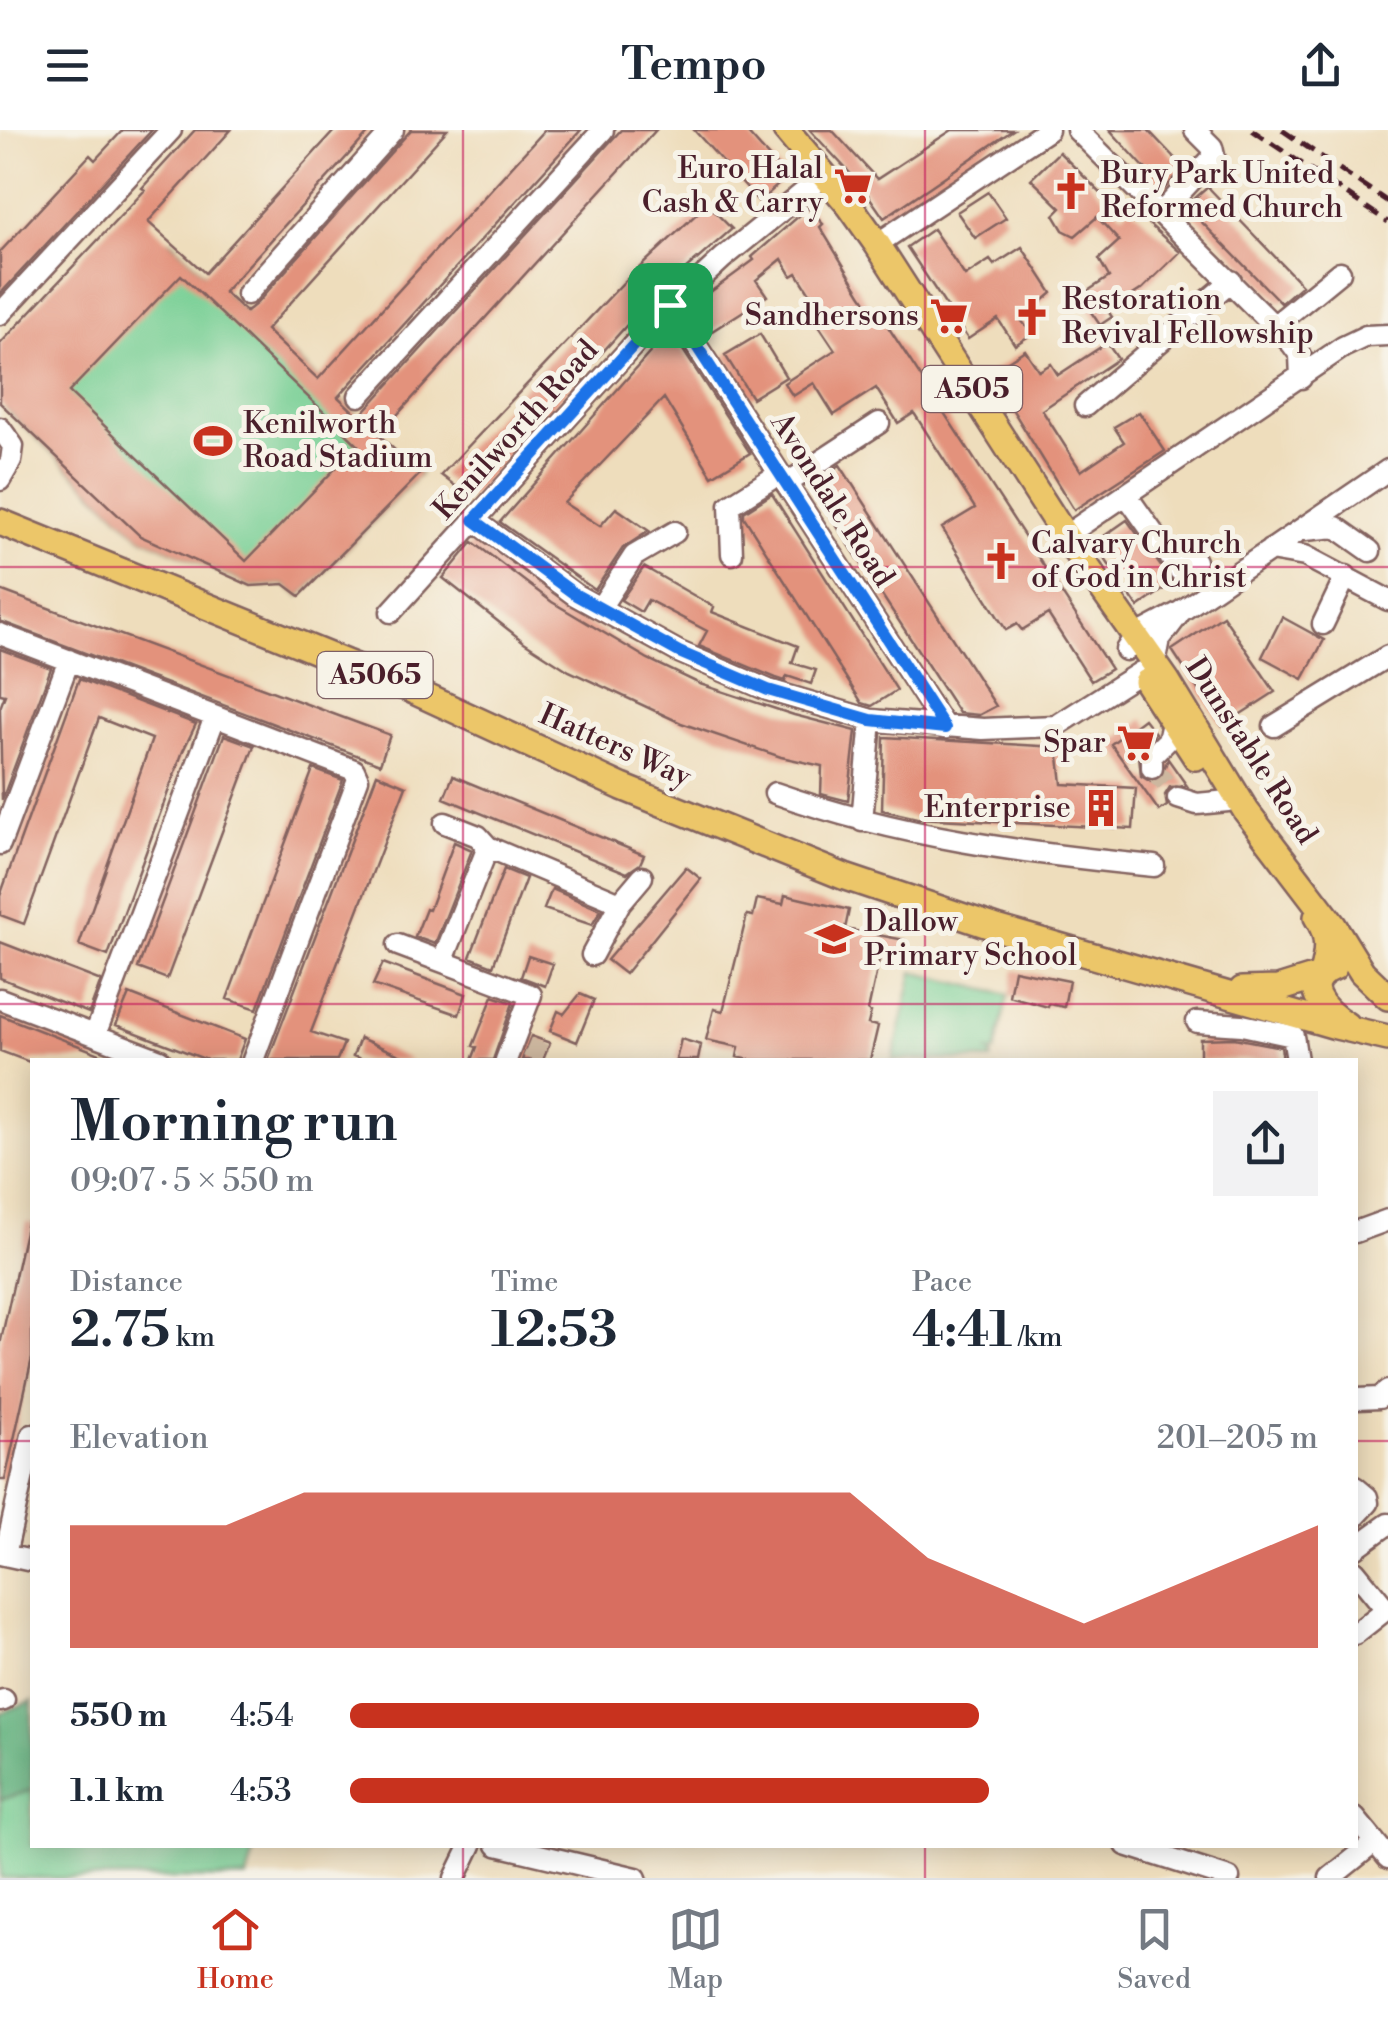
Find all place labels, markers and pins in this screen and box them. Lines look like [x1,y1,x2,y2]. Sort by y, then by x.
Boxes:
place label: Euro Halal Cash & Carry [642,150,823,222]
place label: Bury Park United Reformed Church [1100,155,1343,227]
supermarket icon: Euro Halal Cash & Carry [832,165,874,207]
church icon: Bury Park United Reformed Church [1050,170,1092,212]
pin [628,263,713,348]
place label: Restoration Revival Fellowship [1062,281,1314,353]
supermarket icon: Sandhersons [928,295,970,337]
church icon: Restoration Revival Fellowship [1011,296,1053,338]
place label: Sandhersons [745,297,919,335]
place label: Kenilworth Road Stadium [243,405,433,477]
sports icon: Kenilworth Road Stadium [192,420,234,462]
place label: Calvary Church of God in Christ [1031,525,1247,597]
church icon: Calvary Church of God in Christ [980,540,1022,582]
supermarket icon: Spar [1115,722,1157,764]
place label: Spar [1043,724,1106,762]
building icon: Enterprise [1080,787,1122,829]
place label: Enterprise [924,789,1071,827]
place label: Dallow Primary School [864,903,1077,975]
school or university icon: Dallow Primary School [813,918,855,960]

